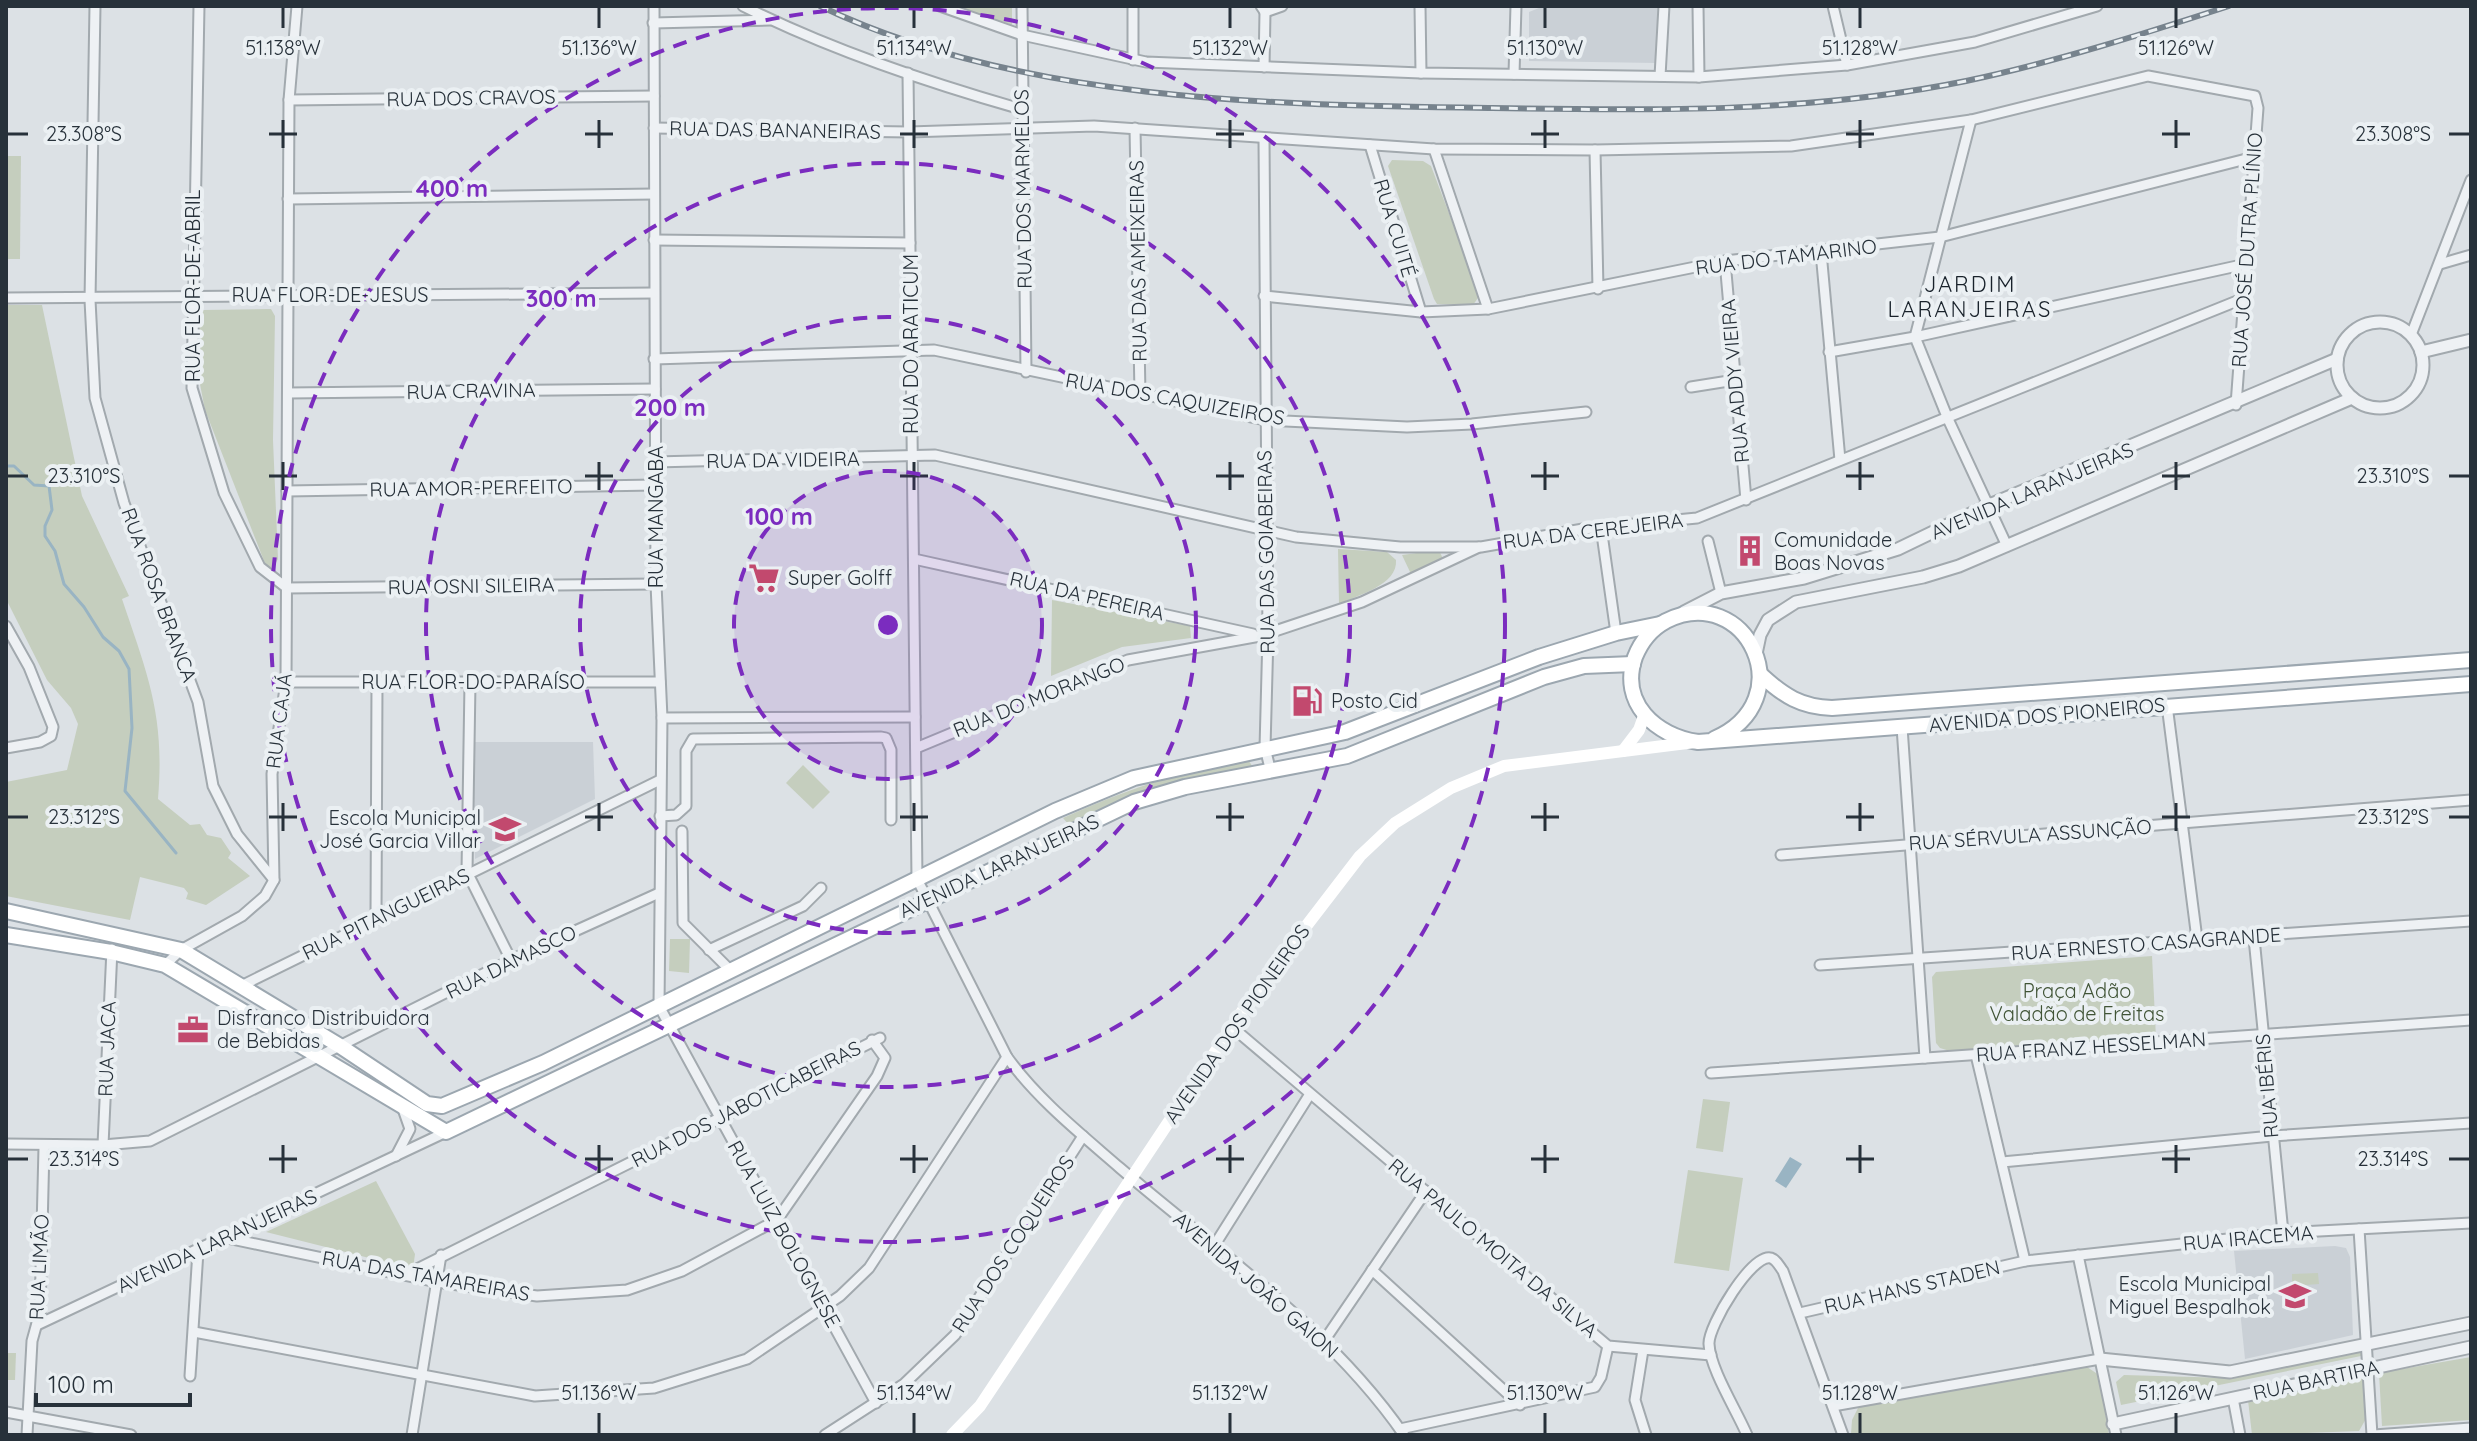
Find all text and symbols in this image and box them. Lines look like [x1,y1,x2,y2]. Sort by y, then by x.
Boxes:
text: 51.138°W [245,35,321,60]
text: 51.136°W [561,35,637,60]
text: 51.134°W [876,35,952,60]
text: 51.132°W [1192,35,1268,60]
text: 51.130°W [1507,35,1583,60]
text: 51.128°W [1822,35,1898,60]
text: 51.126°W [2138,35,2214,60]
street label: RUA DOS CRAVOS [386,84,556,111]
street label: RUA DOS MARMELOS [1008,89,1037,289]
street label: RUA DAS BANANEIRAS [669,115,881,144]
text: 23.308°S [46,121,122,146]
text: 23.308°S [2355,121,2431,146]
street label: RUA JOSÉ DUTRA PLÍNIO [2226,132,2267,368]
street label: RUA DAS AMEIXEIRAS [1123,160,1152,362]
text: 400 m [416,173,488,203]
street label: RUA CUITÉ [1369,176,1422,280]
street label: RUA FLOR-DE-ABRIL [180,189,205,382]
street label: RUA DO TAMARINO [1694,233,1878,280]
street label: RUA DO ARATICUM [898,254,923,434]
district label: JARDIM LARANJEIRAS [1888,270,2052,323]
street label: RUA FLOR-DE-JESUS [232,282,428,307]
text: 300 m [525,283,597,313]
street label: RUA ADDY VIEIRA [1715,298,1754,464]
street label: RUA DOS CAQUIZEIROS [1064,367,1286,430]
street label: RUA CRAVINA [406,377,536,404]
text: 200 m [634,392,706,422]
street label: AVENIDA LARANJEIRAS [1927,436,2137,545]
street label: RUA MANGABA [643,446,668,588]
street label: RUA DA VIDEIRA [706,446,860,473]
street label: RUA DAS GOIABEIRAS [1251,450,1280,654]
text: 23.310°S [48,463,120,488]
text: 23.310°S [2357,463,2429,488]
street label: RUA AMOR-PERFEITO [369,473,573,502]
text: 100 m [745,501,813,531]
street label: RUA ROSA BRANCA [116,504,203,686]
street label: RUA DA CEREJEIRA [1501,507,1685,554]
place label: Comunidade Boas Novas [1774,527,1892,575]
building icon: Comunidade Boas Novas [1733,534,1767,568]
supermarket icon: Super Golff [747,561,781,595]
place label: Super Golff [788,565,892,590]
street label: RUA DA PEREIRA [1007,566,1167,625]
street label: RUA OSNI SILEIRA [387,572,555,599]
centre of rings [874,611,902,639]
street label: RUA DO MORANGO [949,651,1128,742]
street label: RUA FLOR-DO-PARAÍSO [361,669,585,694]
street label: RUA CAJÁ [260,672,297,770]
fuel station icon: Posto Cid [1290,684,1324,718]
place label: Posto Cid [1331,688,1418,713]
street label: AVENIDA DOS PIONEIROS [1928,692,2166,737]
text: 23.312°S [48,804,120,829]
text: 23.312°S [2357,804,2429,829]
place label: Escola Municipal José Garcia Villar [319,805,481,853]
street label: AVENIDA LARANJEIRAS [895,808,1103,923]
school or university icon: Escola Municipal José Garcia Villar [488,812,522,846]
street label: RUA SÉRVULA ASSUNÇÃO [1908,814,2152,855]
street label: RUA PITANGUEIRAS [298,862,474,965]
street label: RUA DAMASCO [441,919,580,1004]
street label: AVENIDA DOS PIONEIROS [1158,919,1315,1128]
street label: RUA ERNESTO CASAGRANDE [2010,922,2282,965]
park label: Praça Adão Valadão de Freitas [1990,978,2164,1026]
street label: RUA JACA [92,1001,121,1097]
place label: Disfranco Distribuidora de Bebidas [217,1005,430,1053]
office icon: Disfranco Distribuidora de Bebidas [176,1013,210,1047]
street label: RUA FRANZ HESSELMAN [1975,1026,2207,1067]
street label: RUA IBÉRIS [2249,1033,2284,1139]
street label: RUA DOS JABOTICABEIRAS [627,1035,865,1172]
street label: RUA LUIZ BOLOGNESE [723,1136,846,1332]
text: 23.314°S [48,1146,120,1171]
text: 23.314°S [2357,1146,2429,1171]
street label: RUA DOS COQUEIROS [946,1150,1079,1337]
street label: RUA PAULO MOITA DA SILVA [1384,1153,1603,1343]
street label: AVENIDA LARANJEIRAS [113,1183,321,1298]
street label: AVENIDA JOÃO GAION [1169,1206,1344,1363]
street label: RUA LIMÃO [23,1213,54,1321]
street label: RUA IRACEMA [2182,1219,2314,1256]
street label: RUA DAS TAMAREIRAS [320,1245,532,1306]
street label: RUA HANS STADEN [1821,1254,2002,1319]
place label: Escola Municipal Miguel Bespalhok [2108,1271,2271,1319]
school or university icon: Escola Municipal Miguel Bespalhok [2278,1279,2312,1313]
street label: RUA BARTIRA [2251,1354,2381,1405]
scale bar [36,1357,190,1407]
text: 100 m [48,1369,114,1399]
text: 51.136°W [561,1380,637,1405]
text: 51.134°W [876,1380,952,1405]
text: 51.132°W [1192,1380,1268,1405]
text: 51.130°W [1507,1380,1583,1405]
text: 51.128°W [1822,1380,1898,1405]
text: 51.126°W [2138,1380,2214,1405]

